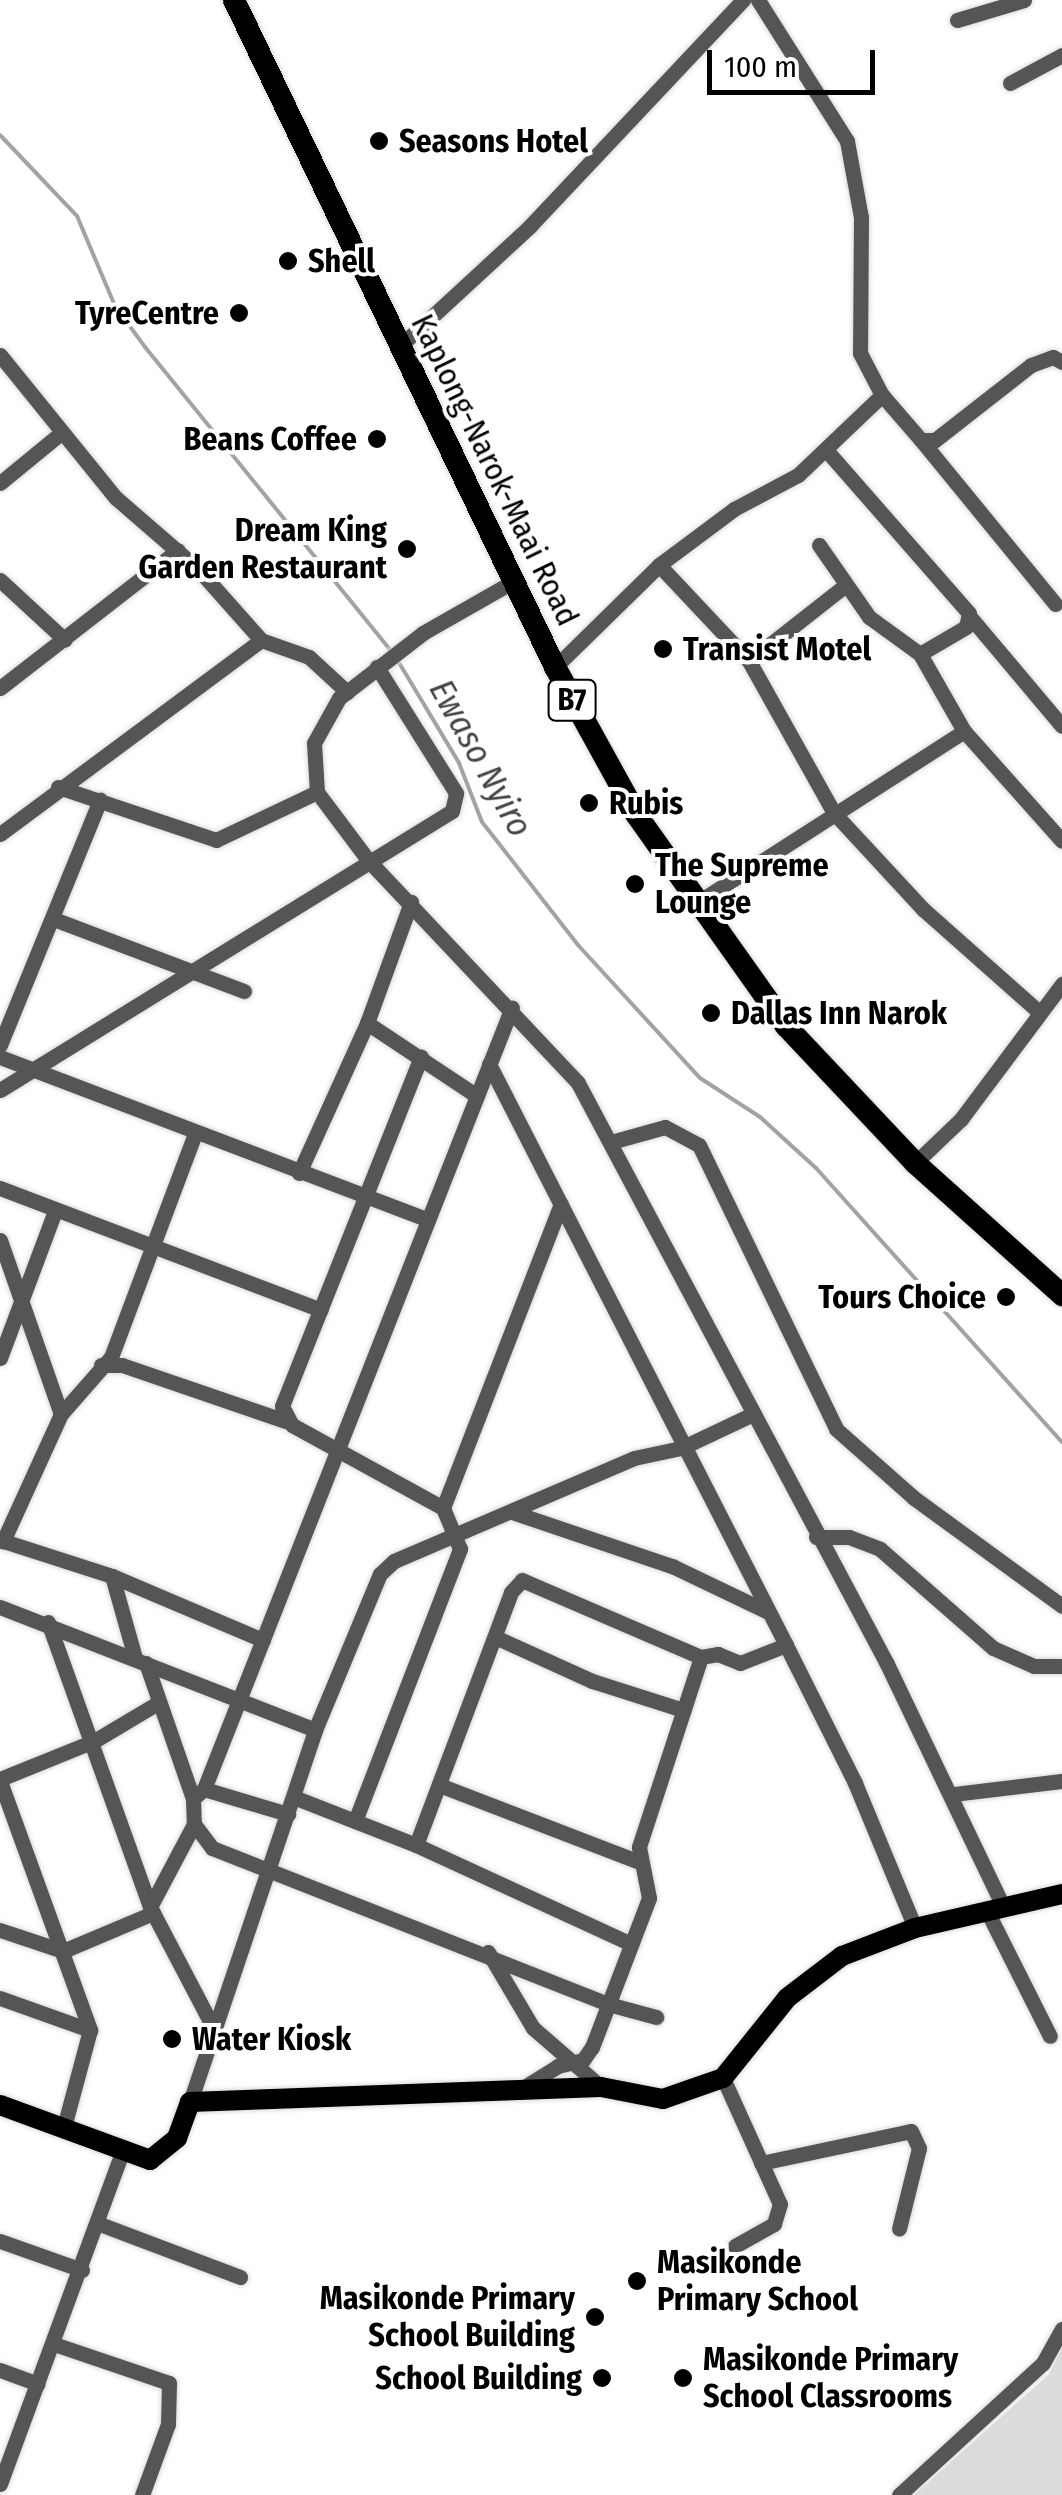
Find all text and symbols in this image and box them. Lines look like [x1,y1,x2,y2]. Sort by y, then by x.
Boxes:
scale bar [712,30,880,92]
text: 100 m [724,49,797,85]
place label: Seasons Hotel [399,122,588,160]
marker: Seasons Hotel [368,130,390,152]
place label: Shell [308,242,375,280]
marker: Shell [277,250,299,272]
place label: TyreCentre [75,294,219,332]
marker: TyreCentre [228,302,250,324]
street label: Kaplong-Narok-Maai Road [403,308,587,632]
place label: Beans Coffee [183,420,357,458]
marker: Beans Coffee [366,428,388,450]
place label: Dream King Garden Restaurant [138,512,387,587]
marker: Dream King Garden Restaurant [396,538,418,560]
place label: Transist Motel [683,630,871,668]
marker: Transist Motel [652,638,674,660]
water label: Ewaso Nyiro [421,672,541,844]
road number: B7 [547,675,597,725]
place label: Rubis [609,784,683,822]
marker: Rubis [578,792,600,814]
place label: The Supreme Lounge [655,847,829,922]
marker: The Supreme Lounge [624,873,646,895]
place label: Dallas Inn Narok [731,994,947,1032]
marker: Dallas Inn Narok [700,1002,722,1024]
place label: Tours Choice [818,1278,986,1316]
marker: Tours Choice [995,1286,1017,1308]
place label: Water Kiosk [192,2020,351,2058]
marker: Water Kiosk [161,2028,183,2050]
place label: Masikonde Primary School [657,2244,858,2319]
marker: Masikonde Primary School [626,2270,648,2292]
place label: Masikonde Primary School Building [320,2280,575,2355]
marker: Masikonde Primary School Building [584,2306,606,2328]
place label: Masikonde Primary School Classrooms [703,2341,958,2416]
place label: School Building [375,2359,582,2397]
marker: School Building [591,2367,613,2389]
marker: Masikonde Primary School Classrooms [672,2367,694,2389]

